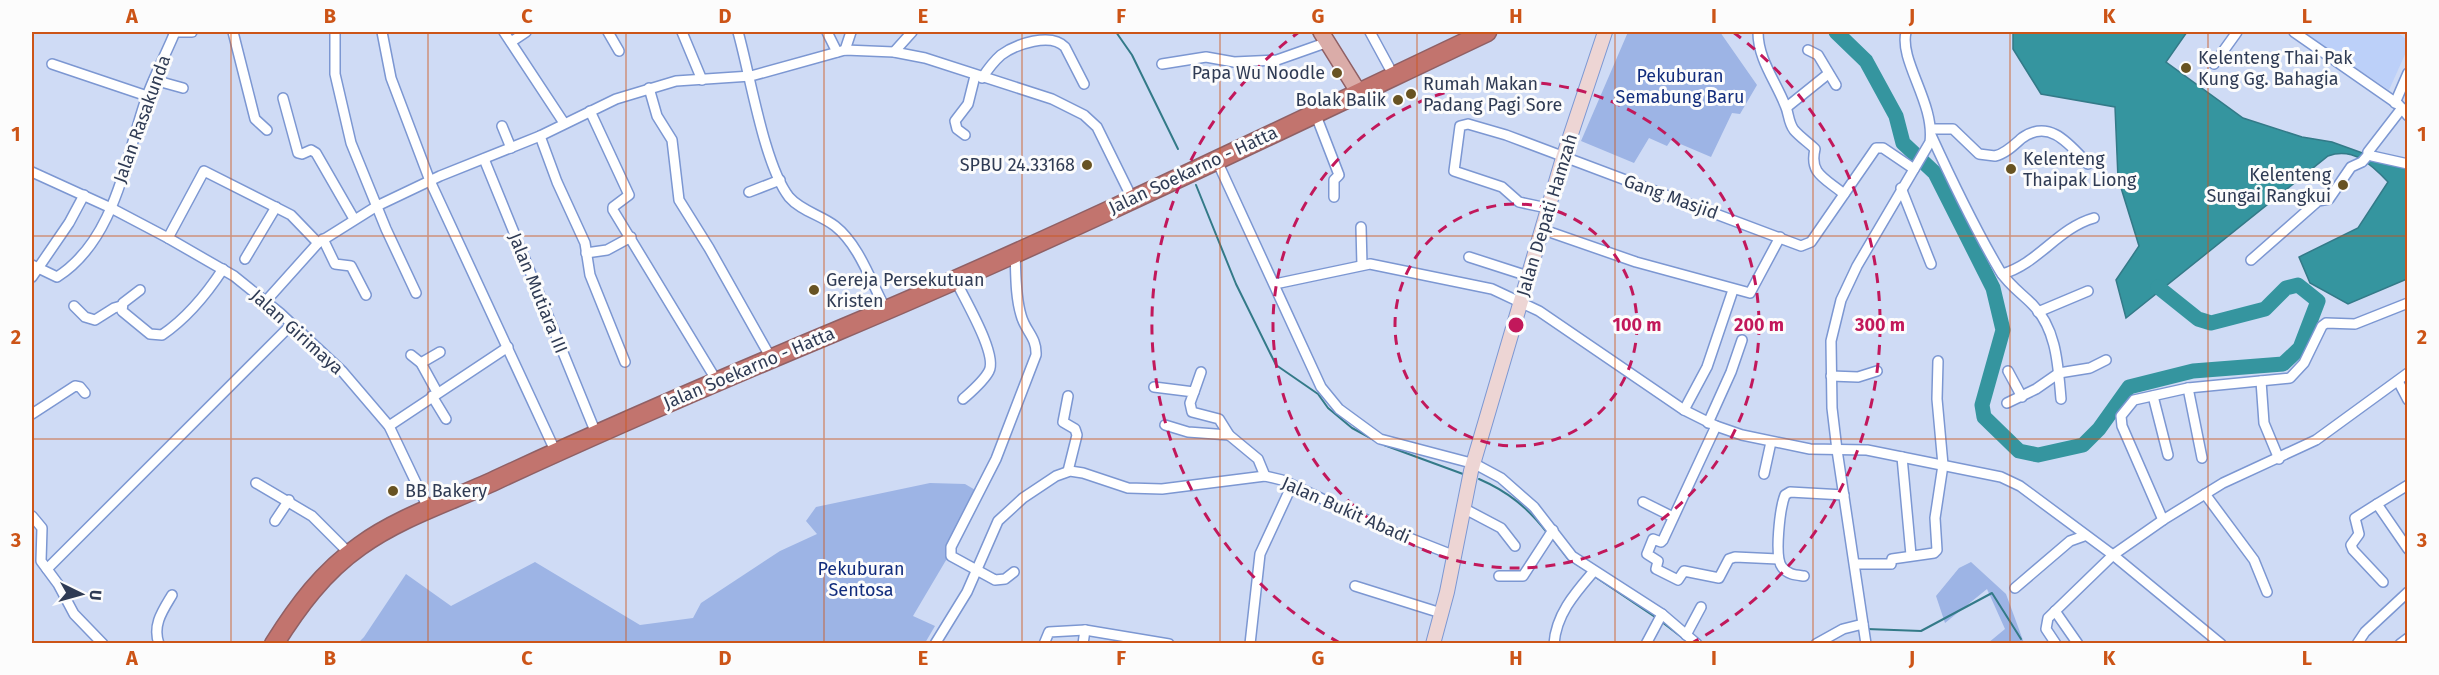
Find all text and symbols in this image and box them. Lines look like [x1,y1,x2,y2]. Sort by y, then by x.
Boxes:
text: A [125,4,139,28]
text: B [324,4,336,28]
text: C [521,4,533,28]
text: D [718,4,732,28]
text: E [918,4,928,28]
text: F [1116,4,1126,28]
text: G [1312,4,1324,28]
text: H [1509,4,1523,28]
text: I [1711,4,1717,28]
text: J [1908,4,1915,28]
text: K [2103,4,2116,28]
text: L [2302,4,2312,28]
place label: Kelenteng Thai Pak Kung Gg. Bahagia [2198,47,2353,90]
street label: Jalan Rasakunda [109,52,175,186]
marker: Kelenteng Thai Pak Kung Gg. Bahagia [2179,61,2193,75]
place label: Papa Wu Noodle [1192,62,1325,84]
park label: Pekuburan Semabung Baru [1616,65,1744,108]
marker: Papa Wu Noodle [1330,66,1344,80]
place label: Rumah Makan Padang Pagi Sore [1423,73,1562,116]
marker: Rumah Makan Padang Pagi Sore [1404,87,1418,101]
place label: Bolak Balik [1295,89,1387,111]
marker: Bolak Balik [1391,93,1405,107]
street label: Jalan Soekarno - Hatta [1105,121,1281,219]
text: 1 [11,122,21,146]
text: 1 [2417,122,2427,146]
street label: Jalan Depati Hamzah [1512,131,1582,299]
place label: Kelenteng Thaipak Liong [2023,148,2137,191]
place label: SPBU 24.33168 [960,154,1075,176]
marker: SPBU 24.33168 [1080,158,1094,172]
marker: Kelenteng Thaipak Liong [2004,162,2018,176]
place label: Kelenteng Sungai Rangkui [2206,164,2332,207]
street label: Gang Masjid [1621,170,1721,224]
marker: Kelenteng Sungai Rangkui [2336,178,2350,192]
street label: Jalan Mutiara III [504,230,572,356]
place label: Gereja Persekutuan Kristen [826,269,985,312]
marker: Gereja Persekutuan Kristen [807,283,821,297]
street label: Jalan Girimaya [246,285,348,379]
text: 100 m [1613,314,1661,336]
text: 200 m [1734,314,1784,336]
text: 300 m [1854,314,1905,336]
centre of rings [1506,315,1526,335]
street label: Jalan Soekarno - Hatta [660,322,838,414]
text: 2 [11,325,21,349]
text: 2 [2417,325,2427,349]
street label: Jalan Bukit Abadi [1278,472,1414,548]
place label: BB Bakery [405,480,487,502]
marker: BB Bakery [386,484,400,498]
text: 3 [10,528,21,552]
text: 3 [2416,528,2427,552]
park label: Pekuburan Sentosa [817,558,905,601]
north arrow [51,564,111,624]
text: U [86,589,105,601]
text: A [125,646,139,670]
text: B [324,646,336,670]
text: C [521,646,533,670]
text: D [718,646,732,670]
text: E [918,646,928,670]
text: F [1116,646,1126,670]
text: G [1312,646,1324,670]
text: H [1509,646,1523,670]
text: I [1711,646,1717,670]
text: J [1908,646,1915,670]
text: K [2103,646,2116,670]
text: L [2302,646,2312,670]

